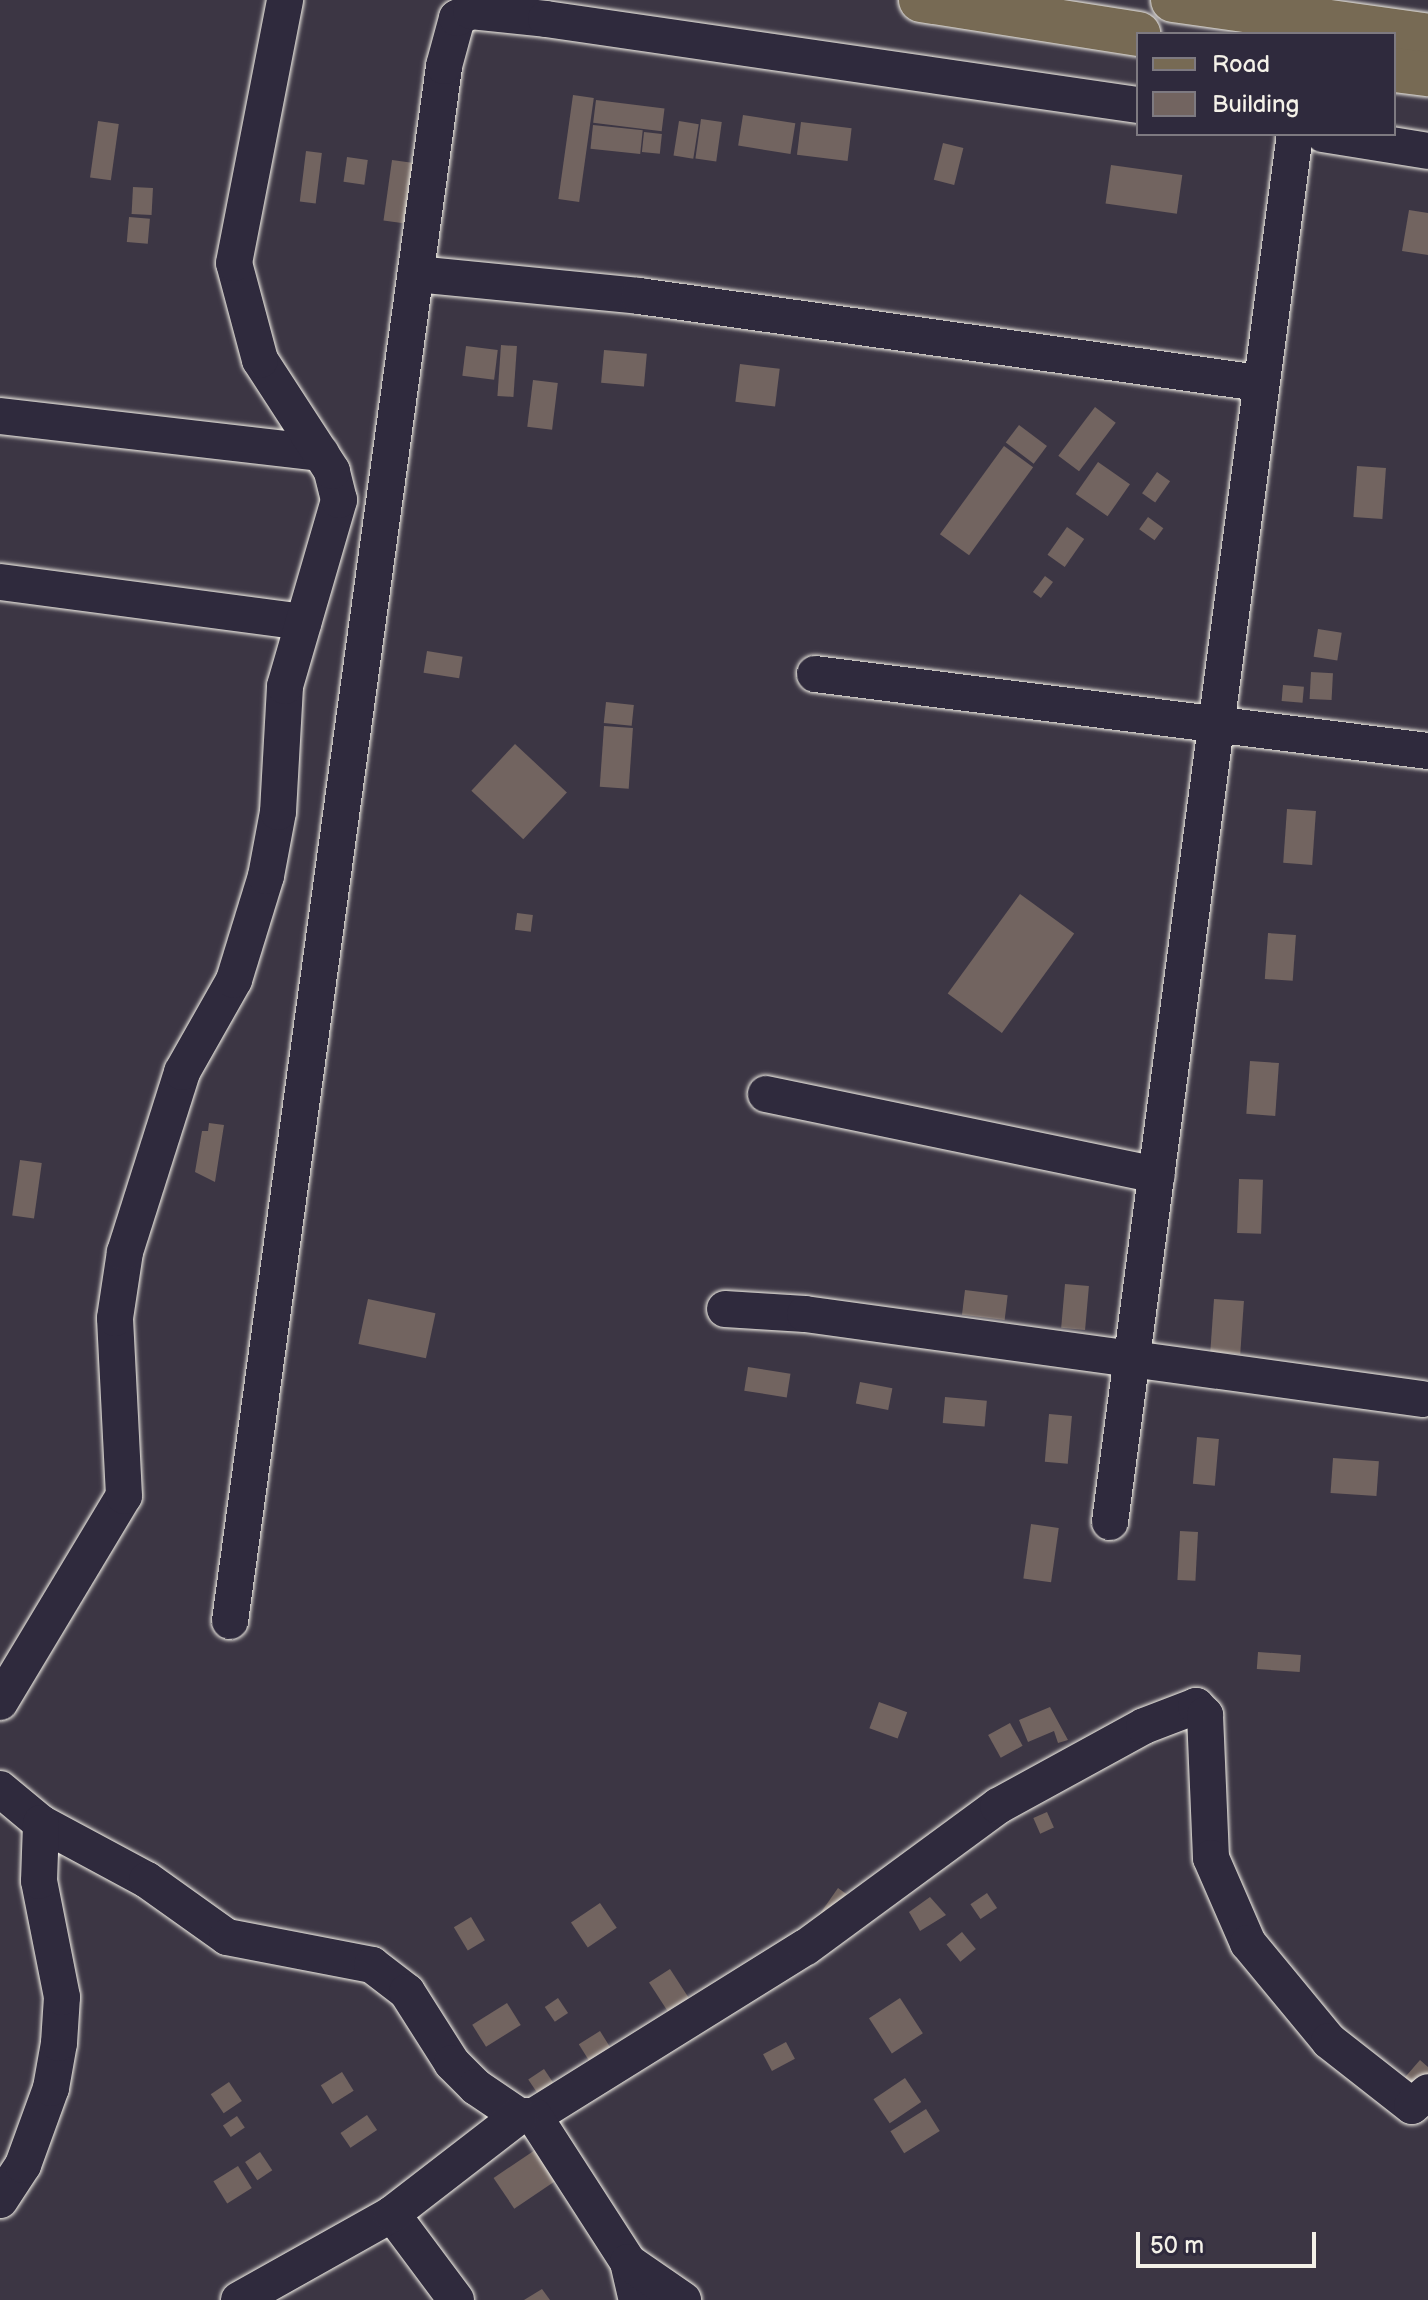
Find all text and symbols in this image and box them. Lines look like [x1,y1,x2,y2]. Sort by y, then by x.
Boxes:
legend [1136,32,1396,136]
text: Road [1212,50,1270,79]
text: Building [1212,90,1299,119]
scale bar [1140,2216,1320,2266]
text: 50 m [1150,2231,1204,2260]

